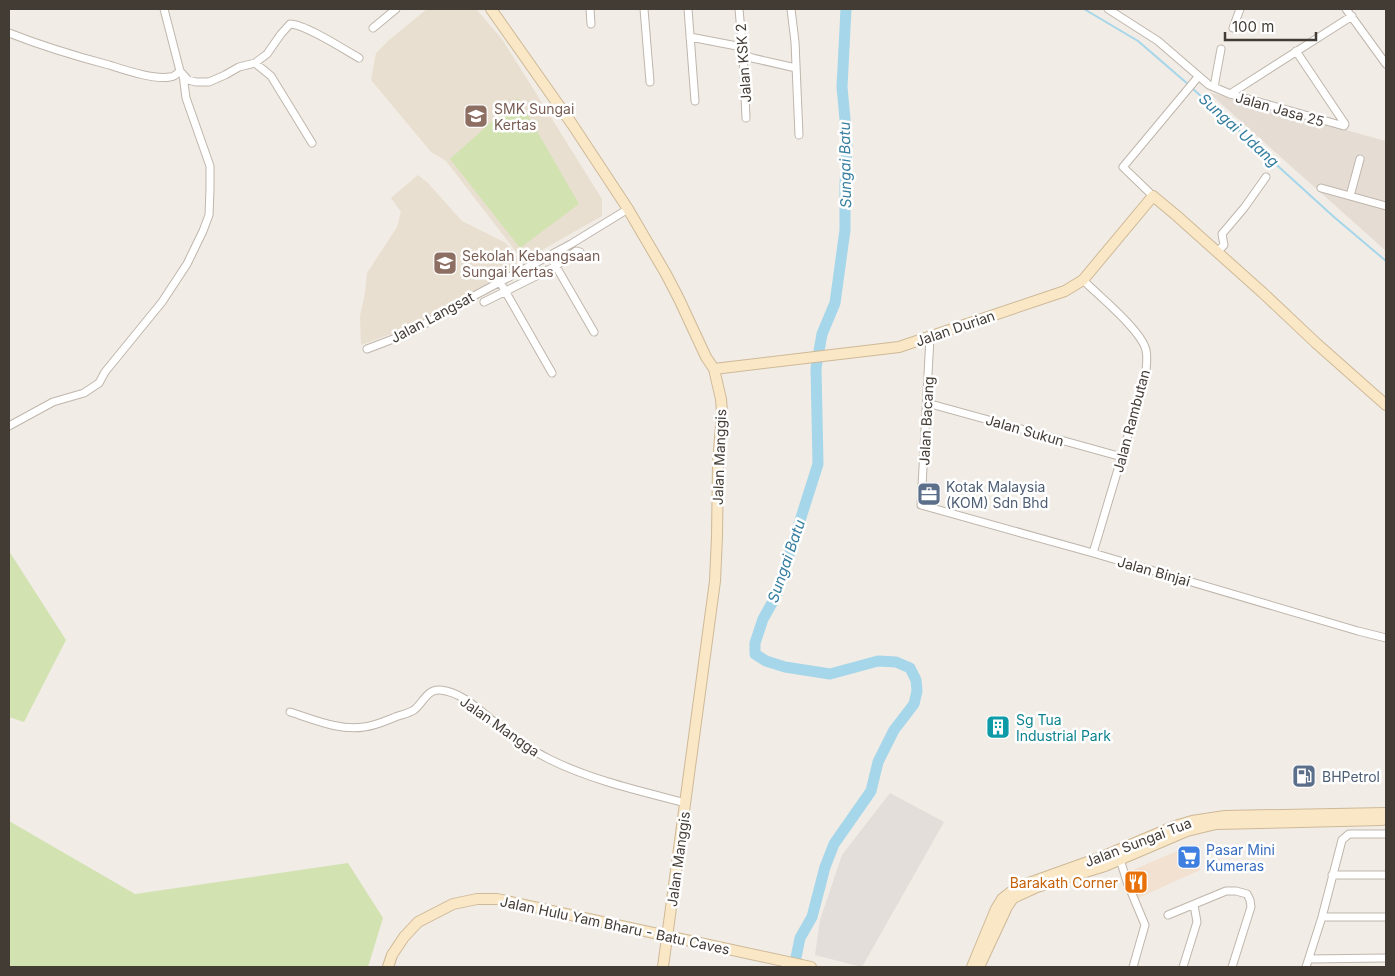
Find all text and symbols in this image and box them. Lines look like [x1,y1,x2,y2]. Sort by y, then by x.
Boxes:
scale bar [1225,10,1316,42]
text: 100 m [1232,17,1274,36]
street label: Jalan KSK 2 [732,23,754,103]
street label: Jalan Jasa 25 [1234,88,1326,130]
water label: Sungai Udang [1195,89,1283,171]
place label: SMK Sungai Kertas [494,100,574,133]
school or university icon: SMK Sungai Kertas [463,103,489,129]
water label: Sungai Batu [835,122,855,208]
place label: Sekolah Kebangsaan Sungai Kertas [462,247,600,280]
school or university icon: Sekolah Kebangsaan Sungai Kertas [432,250,458,276]
street label: Jalan Langsat [387,288,477,346]
street label: Jalan Durian [913,306,997,350]
street label: Jalan Rambutan [1109,368,1153,474]
street label: Jalan Bacang [915,376,937,466]
street label: Jalan Manggis [709,409,729,505]
street label: Jalan Sukun [984,411,1066,449]
place label: Kotak Malaysia (KOM) Sdn Bhd [946,478,1048,511]
office icon: Kotak Malaysia (KOM) Sdn Bhd [916,481,942,507]
water label: Sungai Batu [763,517,809,605]
street label: Jalan Binjai [1116,553,1192,589]
street label: Jalan Mangga [457,692,543,760]
place label: Sg Tua Industrial Park [1016,711,1111,744]
building icon: Sg Tua Industrial Park [985,714,1011,740]
fuel station icon: BHPetrol [1291,763,1317,789]
place label: BHPetrol [1322,768,1380,785]
street label: Jalan Manggis [663,810,693,908]
street label: Jalan Sungai Tua [1082,814,1194,870]
place label: Pasar Mini Kumeras [1206,841,1275,874]
supermarket icon: Pasar Mini Kumeras [1176,844,1202,870]
restaurant icon: Barakath Corner [1123,869,1149,895]
place label: Barakath Corner [1010,874,1118,891]
street label: Jalan Hulu Yam Bharu - Batu Caves [499,892,731,958]

